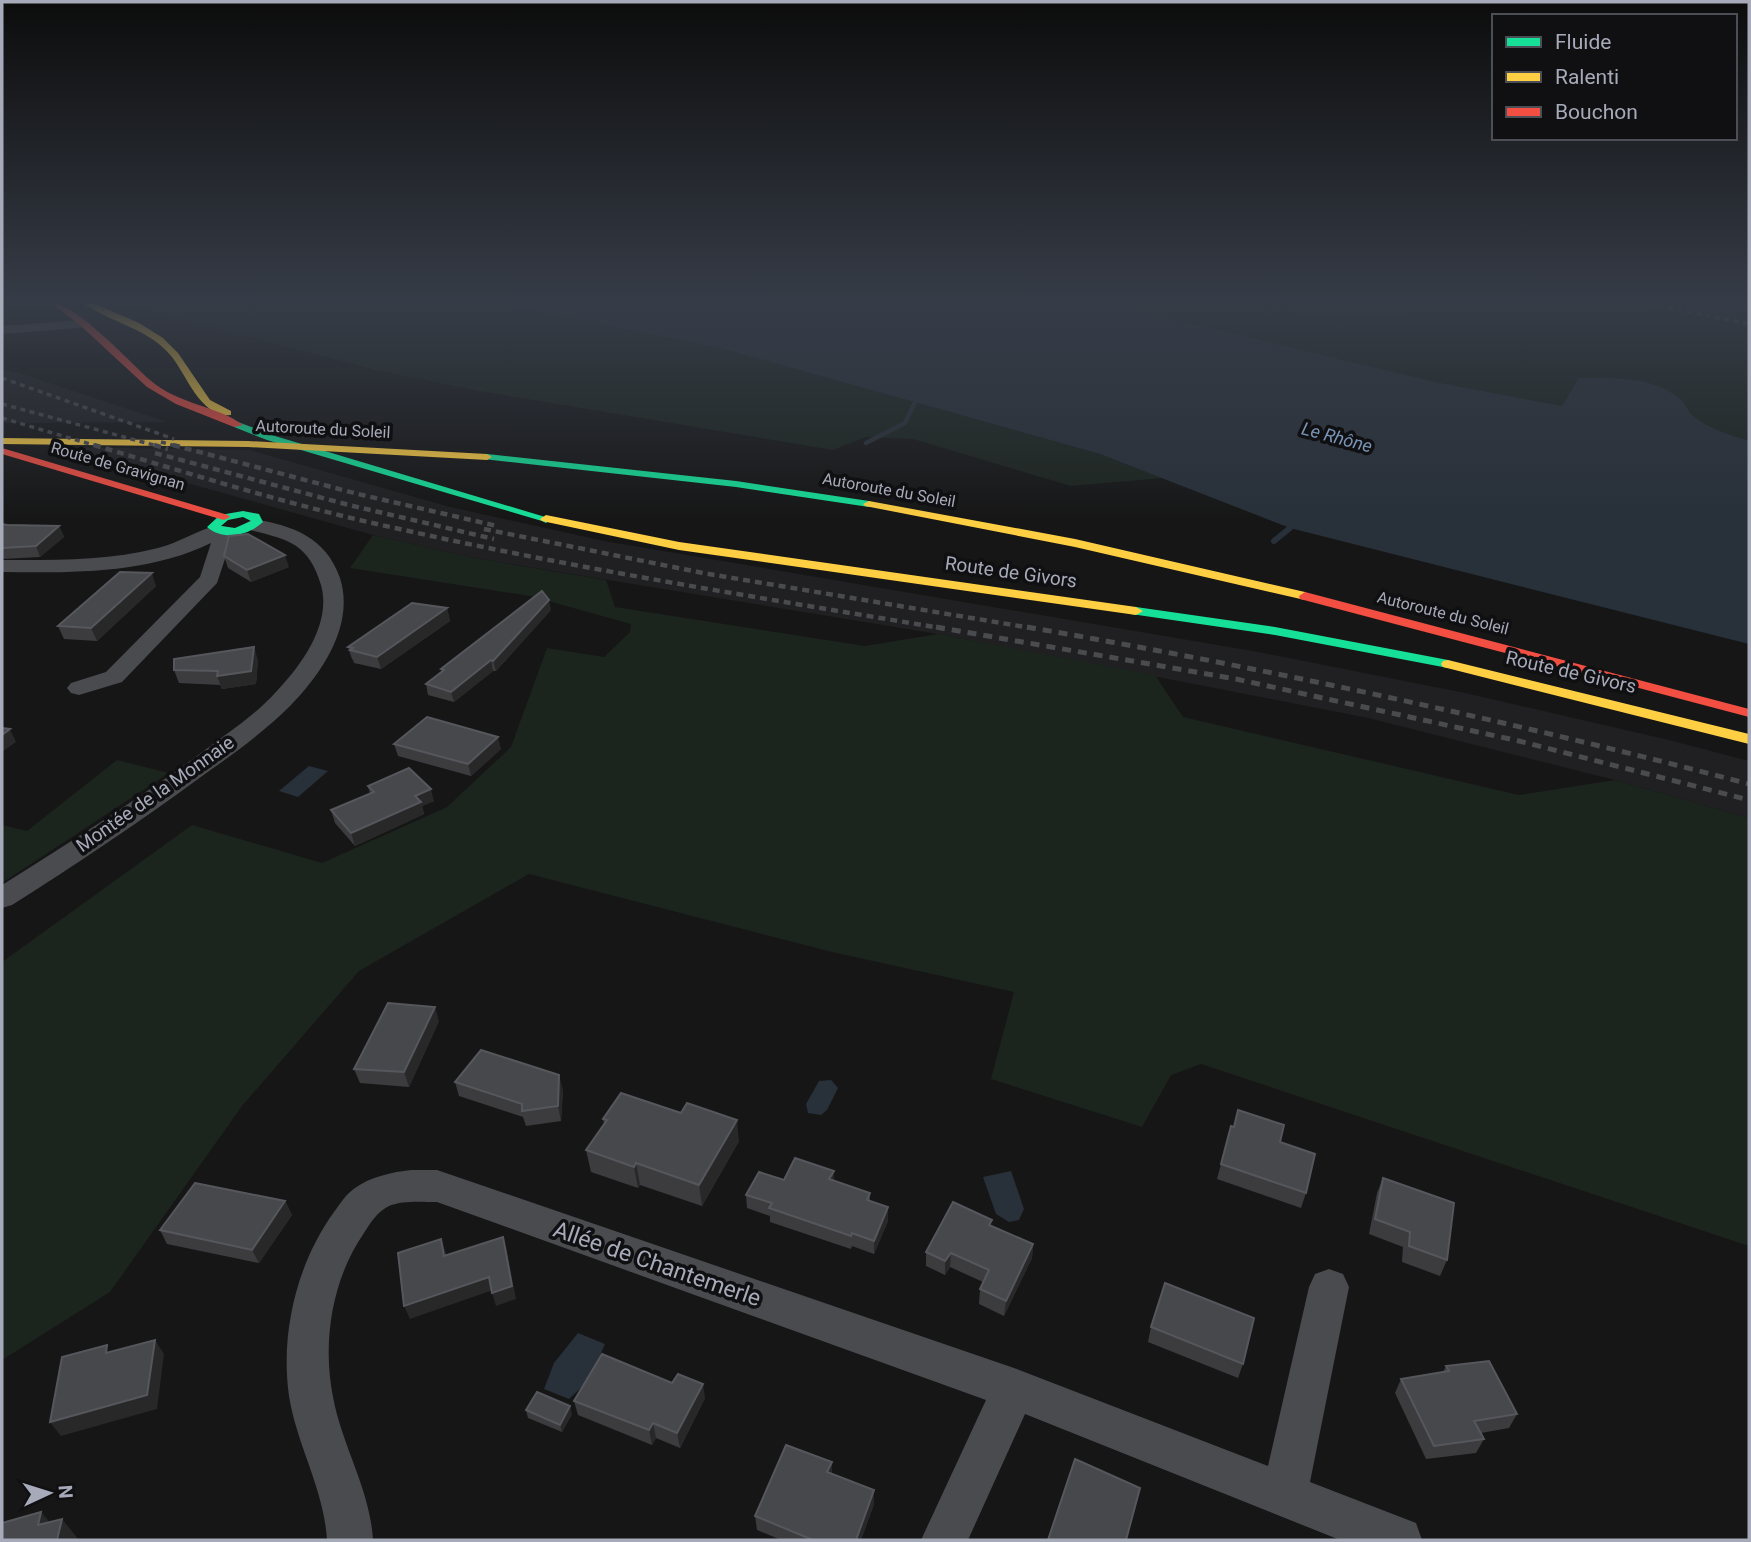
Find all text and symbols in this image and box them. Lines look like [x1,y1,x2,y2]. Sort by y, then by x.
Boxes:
legend [1492,14,1737,140]
text: Fluide [1555,30,1611,54]
text: Ralenti [1555,65,1619,89]
text: Bouchon [1555,100,1638,124]
street label: Autoroute du Soleil [255,416,391,442]
water label: Le Rhône [1299,417,1375,457]
street label: Route de Gravignan [49,438,187,494]
street label: Autoroute du Soleil [821,469,957,511]
street label: Route de Givors [943,551,1079,593]
street label: Autoroute du Soleil [1375,587,1511,639]
street label: Route de Givors [1504,646,1638,698]
street label: Montée de la Monnaie [72,731,238,857]
street label: Allée de Chantemerle [550,1216,764,1312]
north arrow [14,1458,84,1528]
text: N [54,1484,77,1499]

